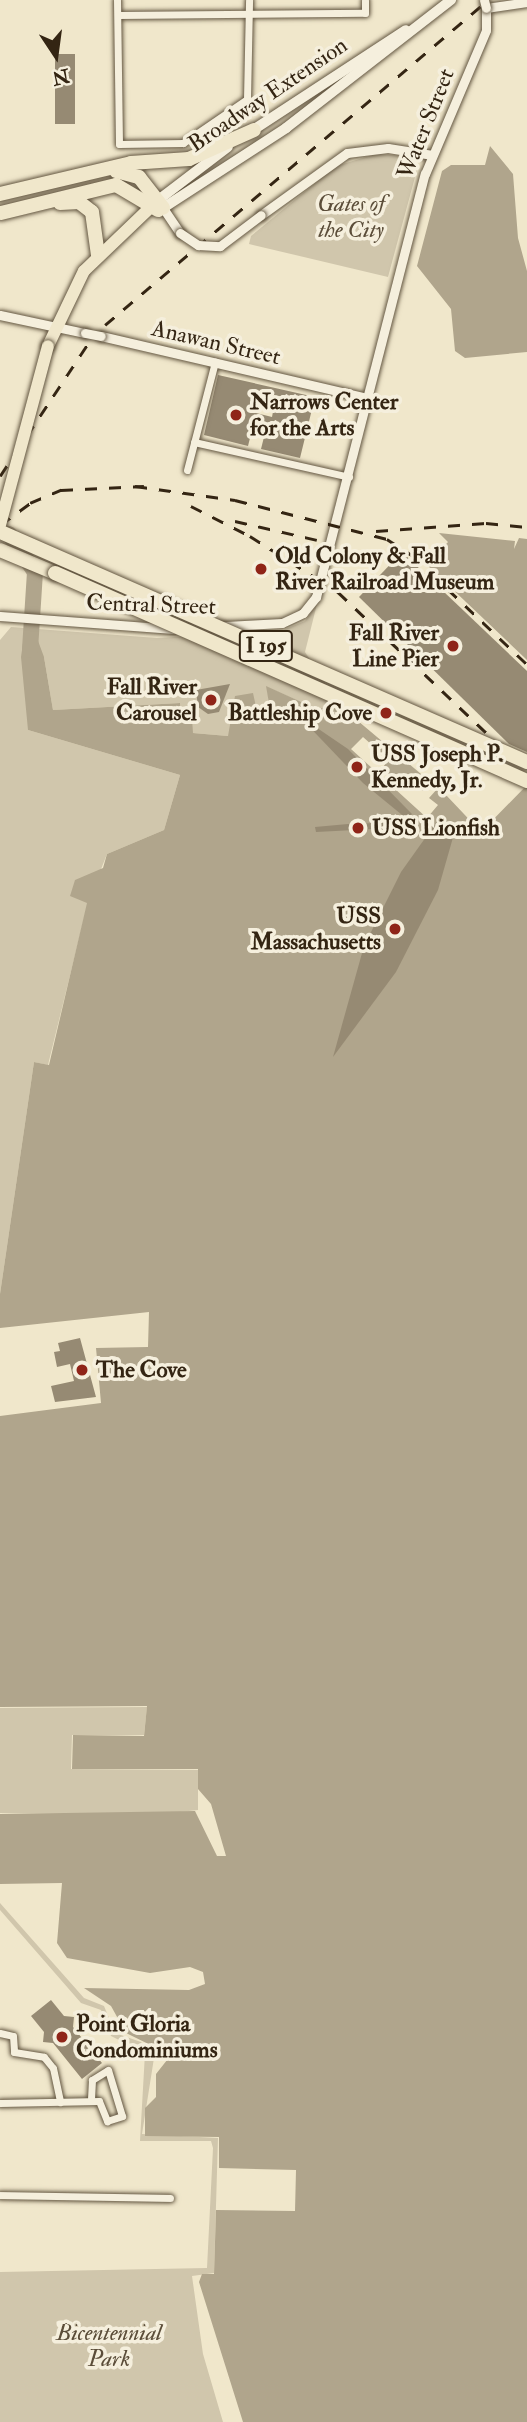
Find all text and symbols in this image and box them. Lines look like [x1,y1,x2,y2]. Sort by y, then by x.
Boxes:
north arrow [21,21,91,91]
street label: Broadway Extension [183,32,353,158]
text: N [50,63,72,90]
street label: Water Street [391,65,461,183]
park label: Gates of the City [317,190,385,244]
street label: Anawan Street [149,315,283,371]
place label: Narrows Center for the Arts [250,388,398,442]
marker: Narrows Center for the Arts [228,407,244,423]
place label: Old Colony & Fall River Railroad Museum [275,542,494,596]
marker: Old Colony & Fall River Railroad Museum [253,561,269,577]
street label: Central Street [86,589,216,621]
place label: Fall River Line Pier [349,619,439,673]
road number: I 195 [238,628,294,664]
marker: Fall River Line Pier [445,638,461,654]
place label: Fall River Carousel [107,673,197,727]
marker: Fall River Carousel [203,692,219,708]
place label: Battleship Cove [228,699,372,727]
marker: Battleship Cove [378,705,394,721]
place label: USS Joseph P. Kennedy, Jr. [371,740,503,794]
marker: USS Joseph P. Kennedy, Jr. [349,759,365,775]
place label: USS Lionfish [372,814,500,842]
marker: USS Lionfish [350,820,366,836]
place label: USS Massachusetts [251,902,381,956]
marker: USS Massachusetts [387,921,403,937]
place label: The Cove [96,1356,187,1384]
marker: The Cove [74,1362,90,1378]
place label: Point Gloria Condominiums [76,2010,218,2064]
marker: Point Gloria Condominiums [54,2029,70,2045]
park label: Bicentennial Park [56,2319,162,2373]

